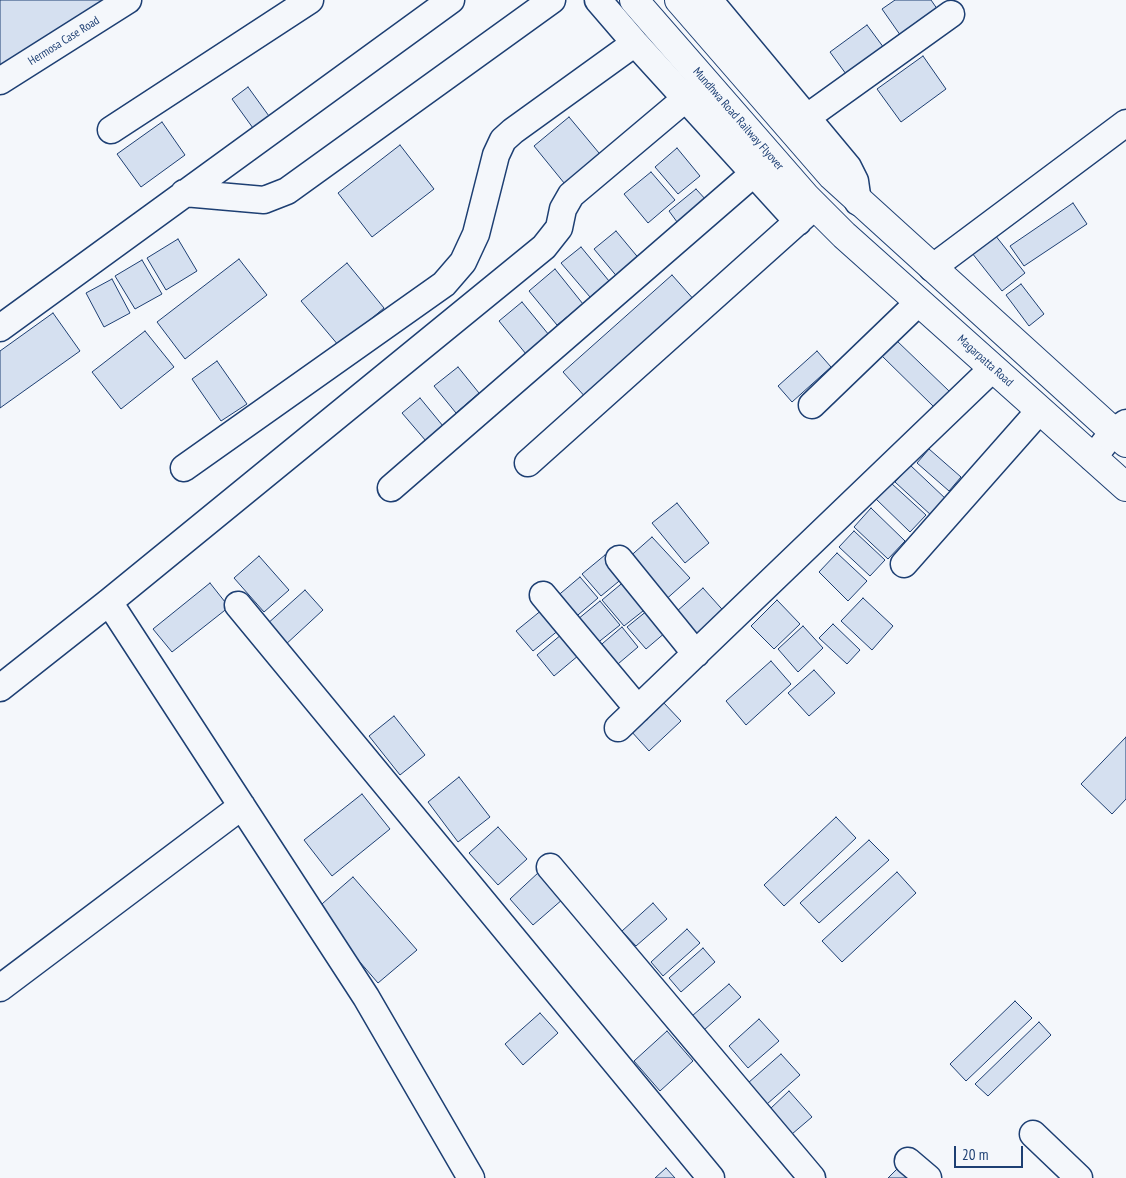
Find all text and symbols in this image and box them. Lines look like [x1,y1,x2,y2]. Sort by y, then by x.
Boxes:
street label: Hermosa Case Road [26,13,102,69]
street label: Mundhwa Road Railway Flyover [690,65,786,173]
street label: Magarpatta Road [954,332,1016,390]
scale bar [956,1136,1025,1168]
text: 20 m [962,1145,988,1164]

